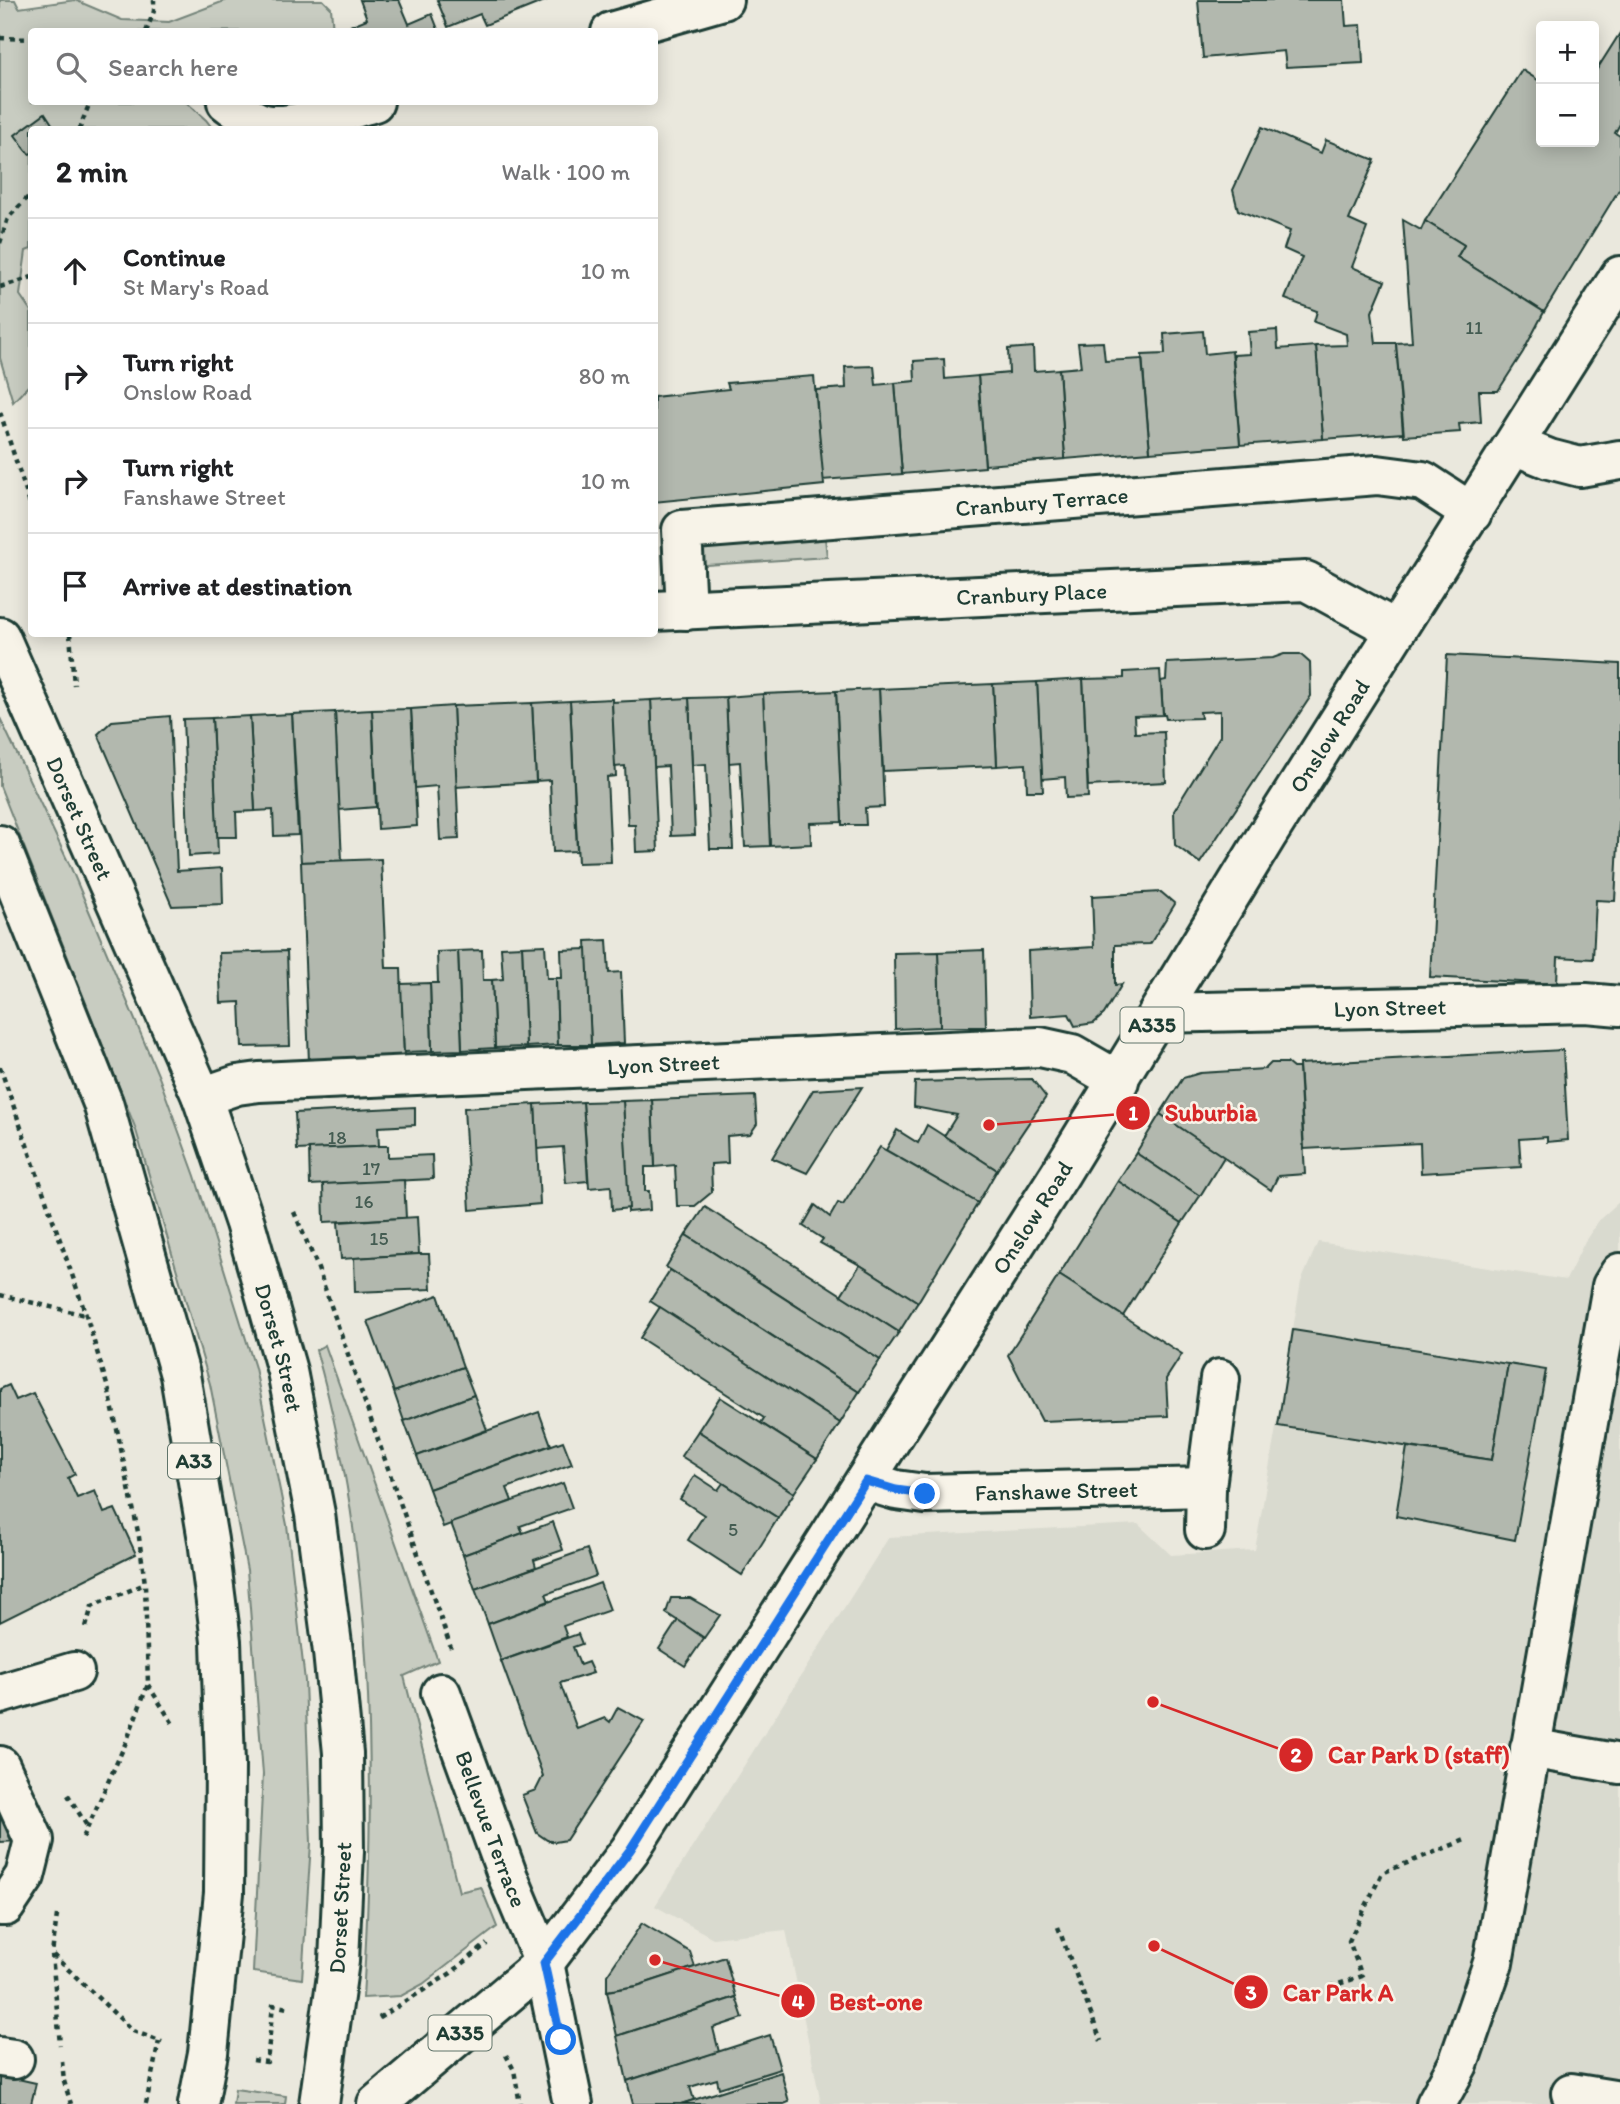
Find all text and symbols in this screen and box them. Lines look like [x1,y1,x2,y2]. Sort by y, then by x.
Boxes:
map controls [1536,21,1599,147]
button: + [1536,21,1599,84]
search box [28,28,658,105]
icon: search [52,48,90,86]
text: Search here [108,51,238,83]
button: − [1536,84,1599,147]
text: 2 min [56,153,127,190]
text: Walk · 100 m [502,158,630,186]
text: Continue [123,241,226,273]
icon: ahead [56,252,94,290]
text: 10 m [581,257,630,285]
text: St Mary's Road [123,273,269,301]
house number: 11 [1465,316,1483,339]
text: Turn right [123,346,234,378]
icon: right [56,357,94,395]
text: 80 m [579,362,630,390]
text: Onslow Road [123,378,252,406]
text: Turn right [123,451,234,483]
icon: right [56,462,94,500]
text: 10 m [581,467,630,495]
street label: Cranbury Terrace [954,481,1129,522]
text: Fanshawe Street [123,483,286,511]
icon: arrive [56,567,94,605]
text: Arrive at destination [123,570,352,602]
street label: Cranbury Place [955,576,1108,611]
street label: Onslow Road [1283,674,1376,798]
street label: Dorset Street [40,752,119,885]
street label: Lyon Street [1333,992,1447,1023]
road number: A335 [1120,1007,1184,1042]
street label: Lyon Street [607,1047,721,1080]
callout: Suburbia [1115,1090,1271,1135]
text: Suburbia [1165,1098,1258,1127]
text: 1 [1128,1100,1138,1125]
house number: 18 [327,1126,347,1149]
street label: Onslow Road [986,1156,1079,1280]
house number: 17 [362,1157,380,1180]
house number: 16 [355,1190,373,1213]
house number: 15 [370,1227,388,1250]
street label: Dorset Street [249,1280,309,1415]
road number: A33 [168,1444,220,1478]
street label: Fanshawe Street [975,1475,1138,1507]
route end [909,1478,940,1509]
house number: 5 [728,1518,738,1541]
callout: Car Park D (staff) [1279,1732,1524,1777]
text: Car Park D (staff) [1328,1740,1510,1770]
text: 2 [1290,1742,1302,1767]
street label: Bellevue Terrace [449,1747,533,1912]
street label: Dorset Street [323,1841,357,1975]
callout: Car Park A [1234,1970,1408,2015]
text: Car Park A [1283,1978,1394,2007]
callout: Best-one [780,1979,937,2024]
text: 3 [1245,1980,1257,2005]
text: Best-one [829,1987,923,2016]
text: 4 [792,1989,805,2014]
road number: A335 [428,2016,491,2050]
route start [545,2024,576,2055]

